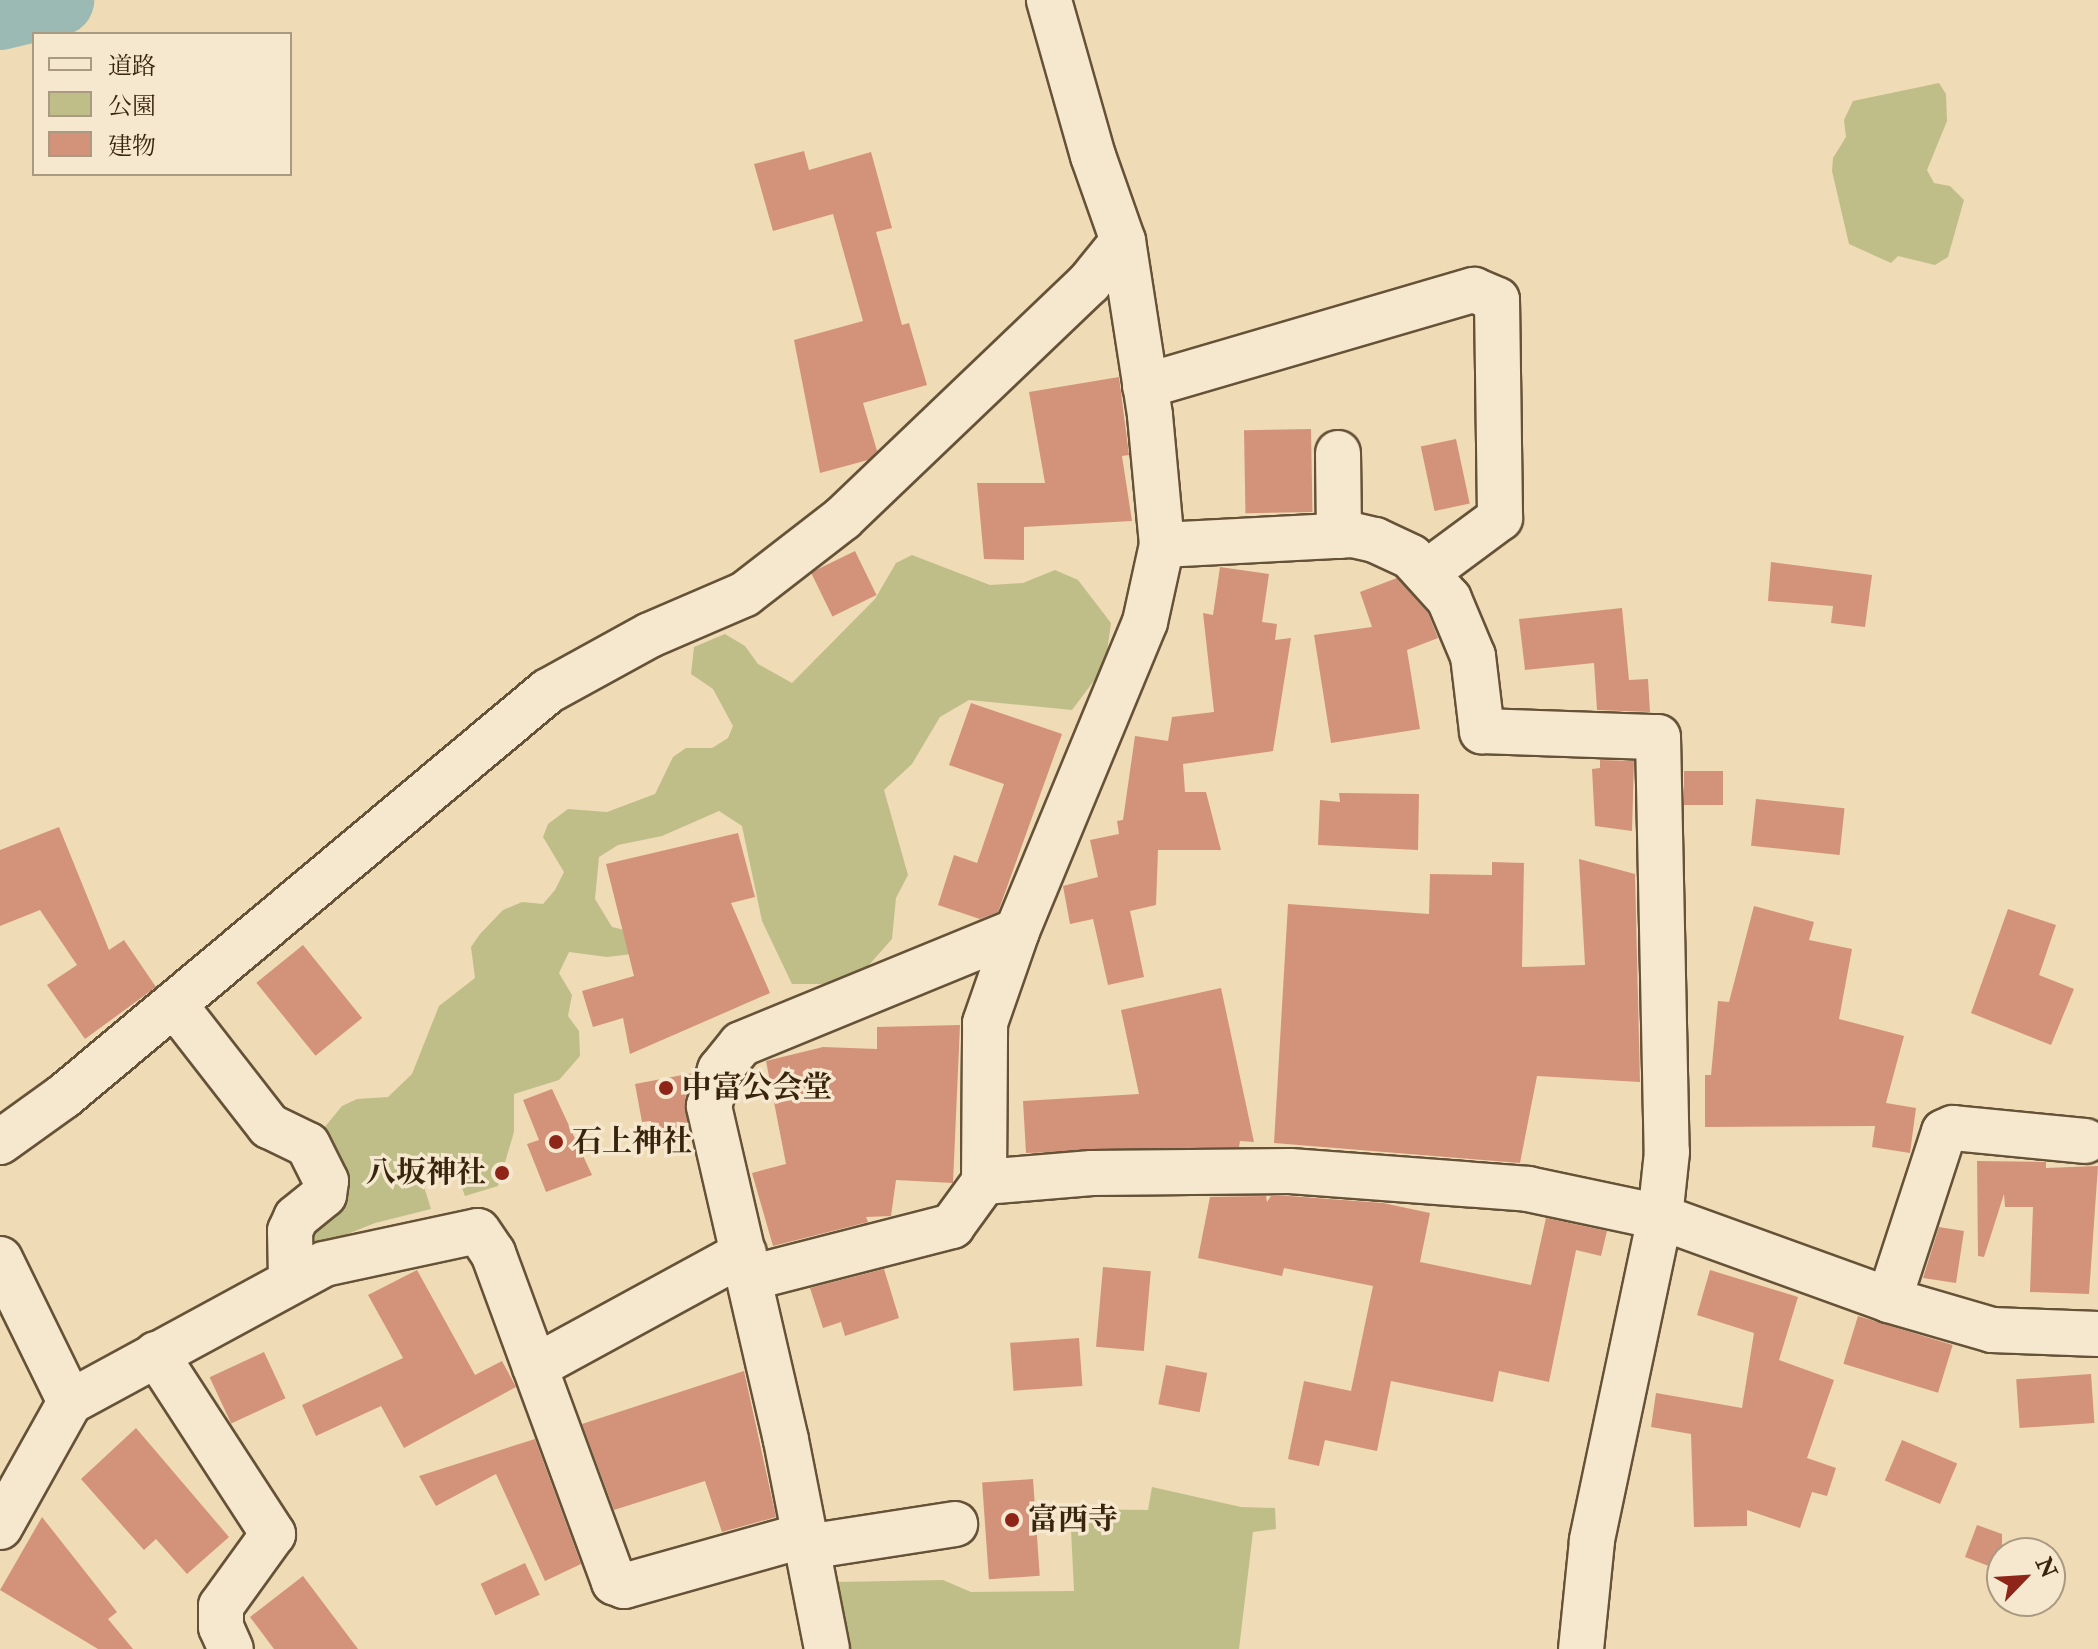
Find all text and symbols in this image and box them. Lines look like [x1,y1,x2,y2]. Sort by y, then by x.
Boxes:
legend [32,32,292,176]
text: 道路 [108,51,156,82]
text: 公園 [108,91,156,122]
text: 建物 [108,131,156,162]
place label: 中富公会堂 [682,1070,832,1106]
marker: 中富公会堂 [657,1079,675,1097]
place label: 石上神社 [572,1124,692,1160]
marker: 石上神社 [547,1133,565,1151]
place label: 八坂神社 [366,1155,486,1191]
marker: 八坂神社 [493,1164,511,1182]
place label: 富西寺 [1028,1502,1118,1538]
marker: 富西寺 [1003,1511,1021,1529]
north arrow [1986,1537,2066,1617]
text: N [2029,1553,2063,1583]

